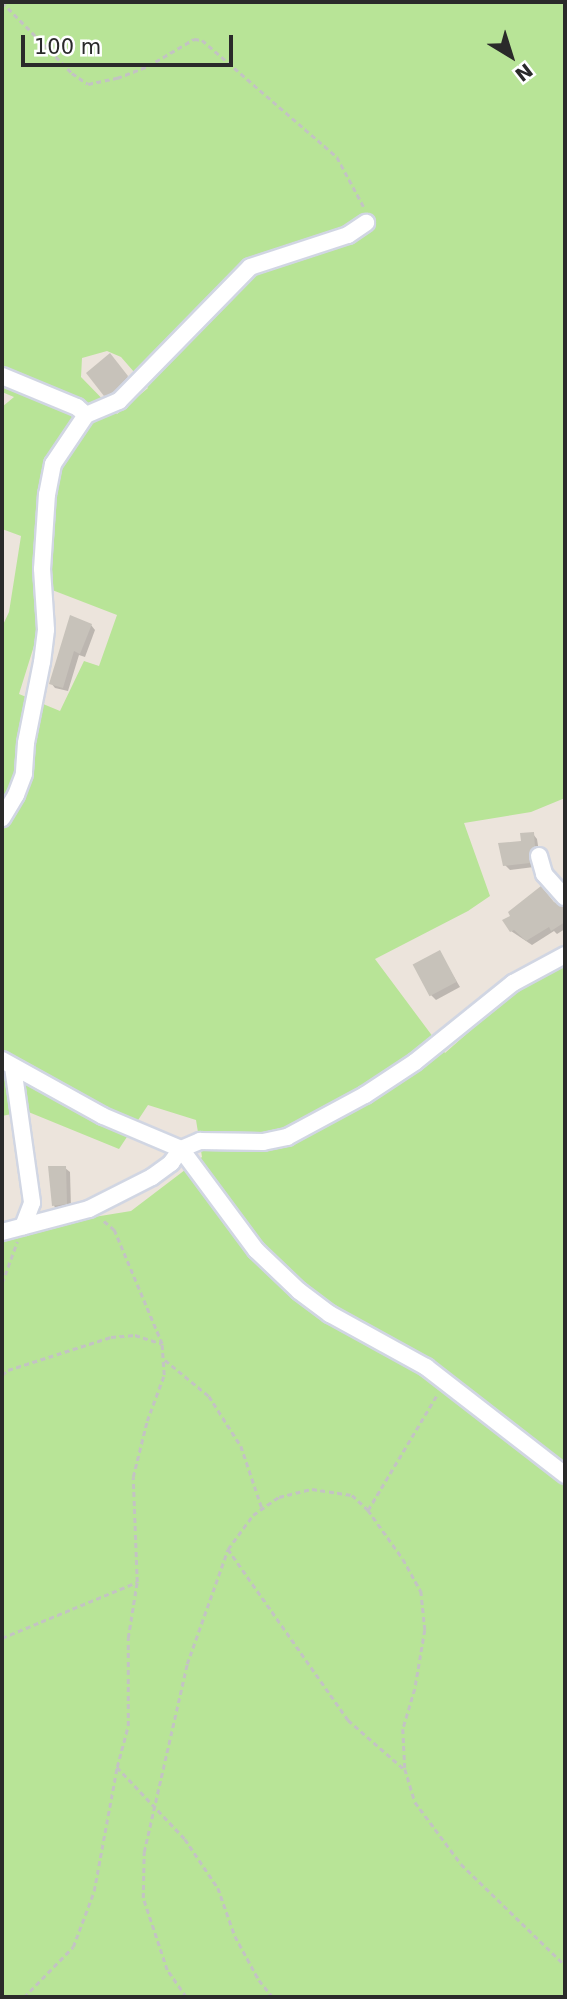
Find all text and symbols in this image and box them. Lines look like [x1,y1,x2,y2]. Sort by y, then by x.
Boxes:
scale bar [24,21,236,65]
north arrow [476,21,546,91]
text: 100 m [34,35,101,59]
text: N [511,59,537,86]

